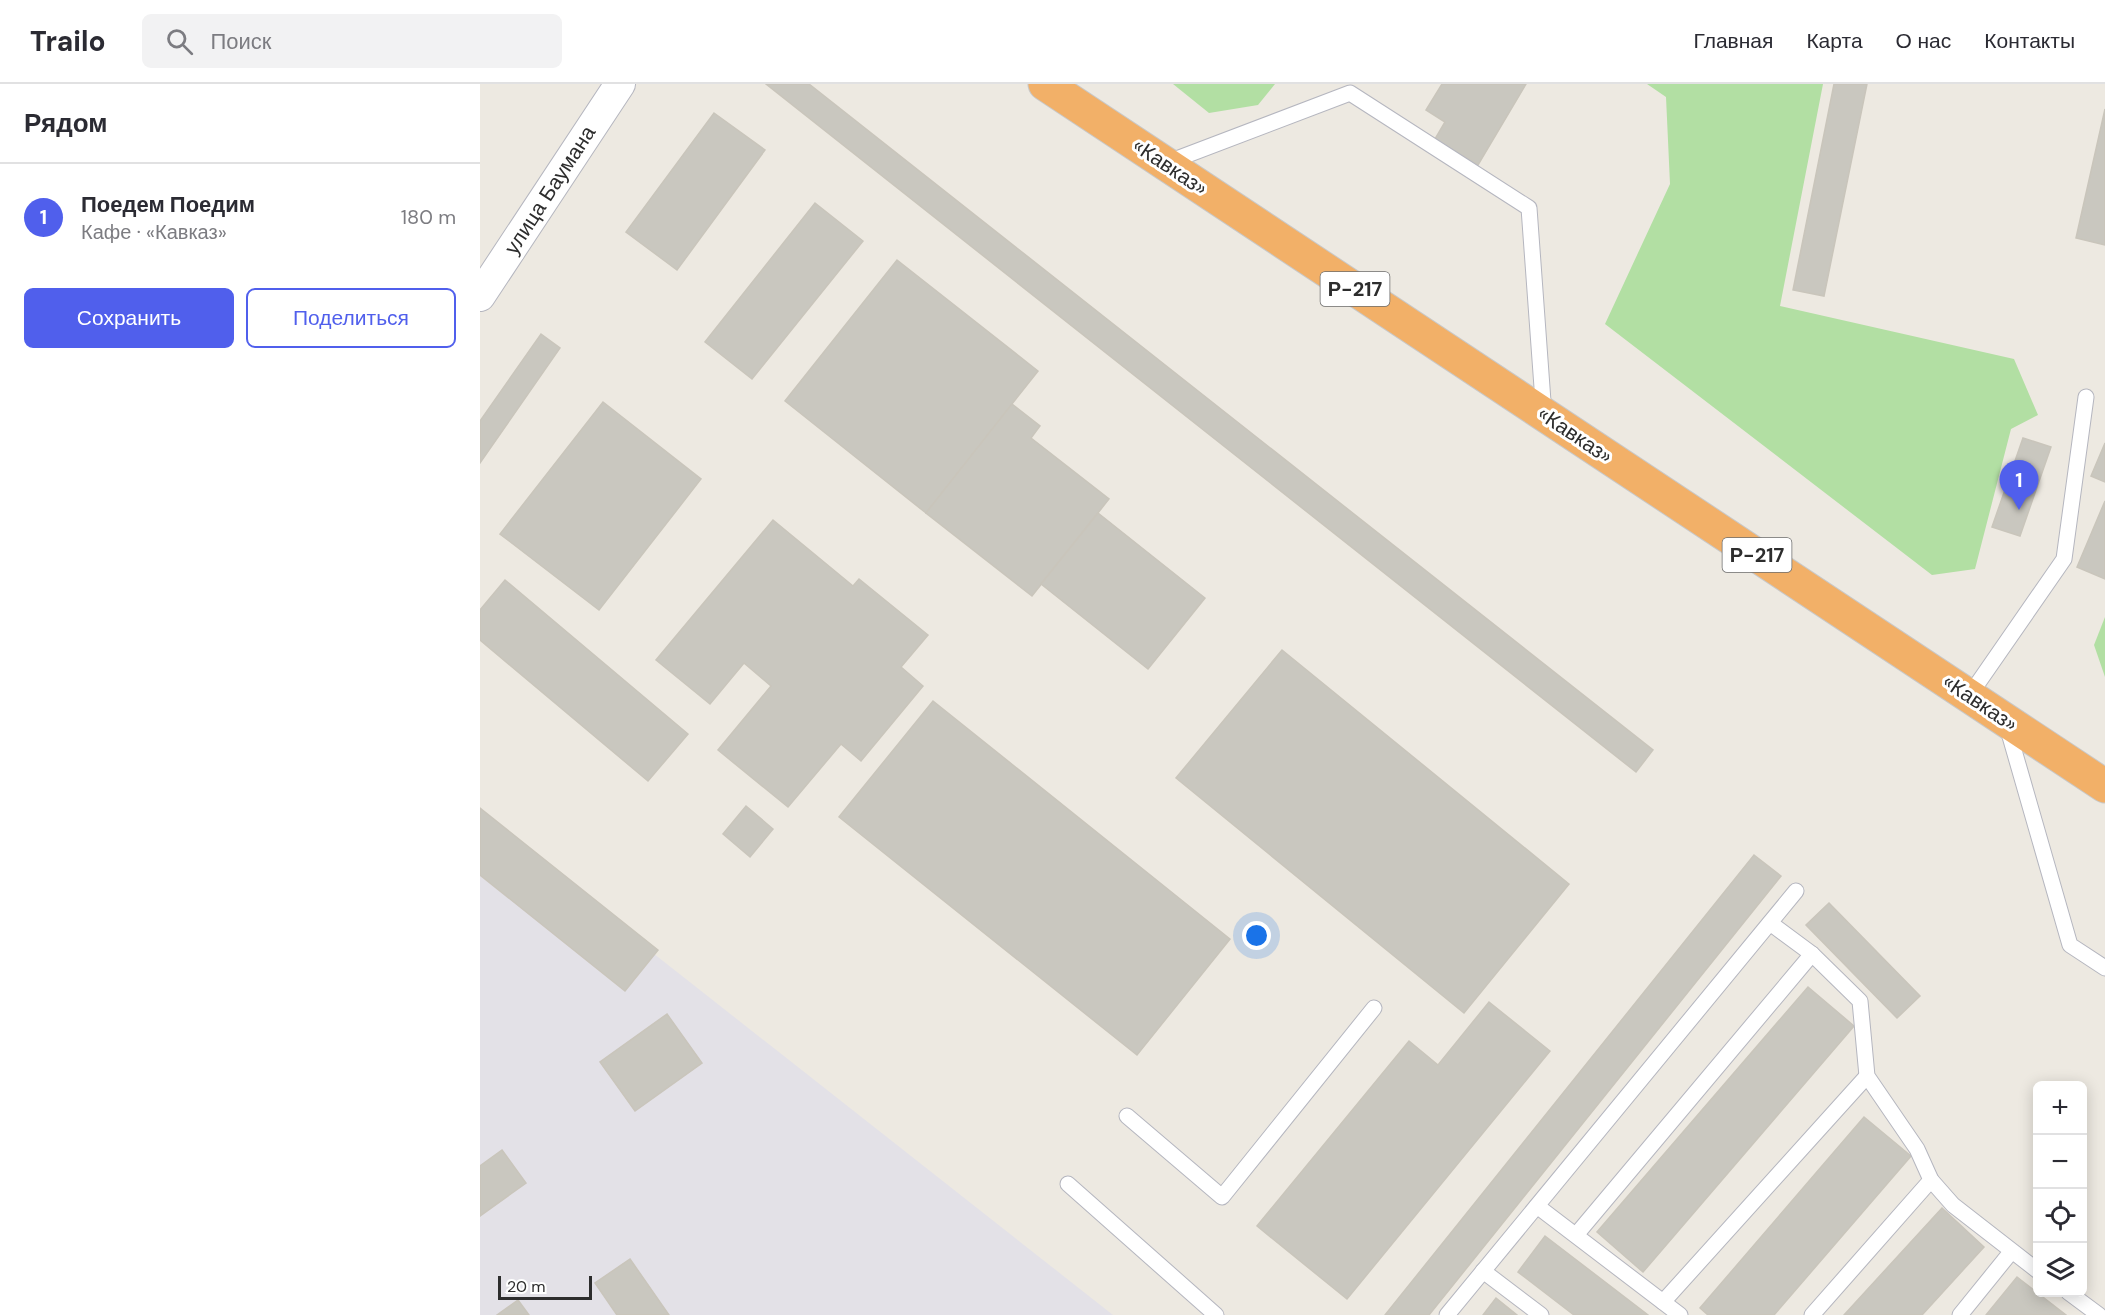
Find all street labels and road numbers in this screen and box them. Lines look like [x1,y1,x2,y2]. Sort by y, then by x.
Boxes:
street label: улица Баумана [498,120,602,260]
street label: «Кавказ» [1127,132,1213,202]
road number: Р-217 [1320,272,1390,306]
street label: «Кавказ» [1532,400,1618,470]
road number: Р-217 [1722,538,1792,572]
street label: «Кавказ» [1937,668,2023,738]

